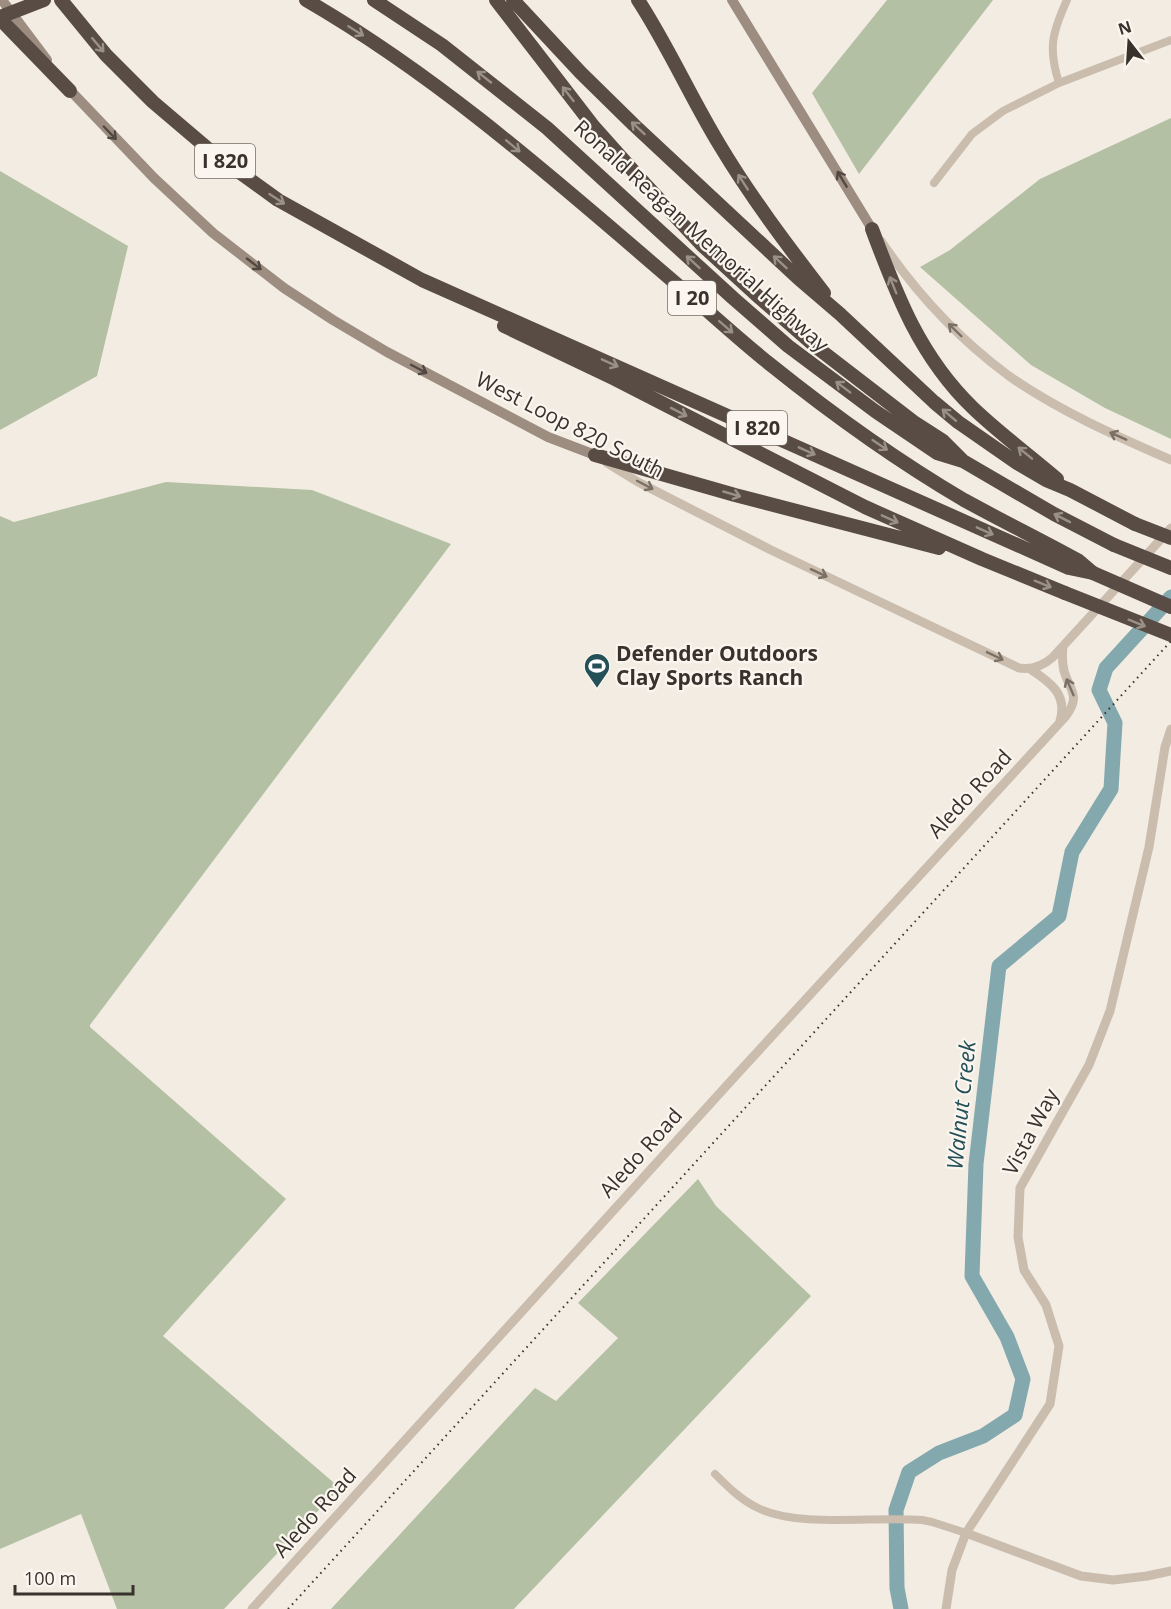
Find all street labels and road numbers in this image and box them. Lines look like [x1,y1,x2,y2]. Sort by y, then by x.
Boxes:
street label: Ronald Reagan Memorial Highway [568,113,836,358]
road number: I 820 [195,144,255,178]
road number: I 20 [668,281,716,315]
street label: West Loop 820 South [472,365,669,484]
road number: I 820 [727,411,787,445]
street label: Aledo Road [921,743,1018,844]
street label: Vista Way [996,1083,1065,1180]
street label: Aledo Road [593,1102,688,1203]
street label: Aledo Road [267,1462,362,1563]

